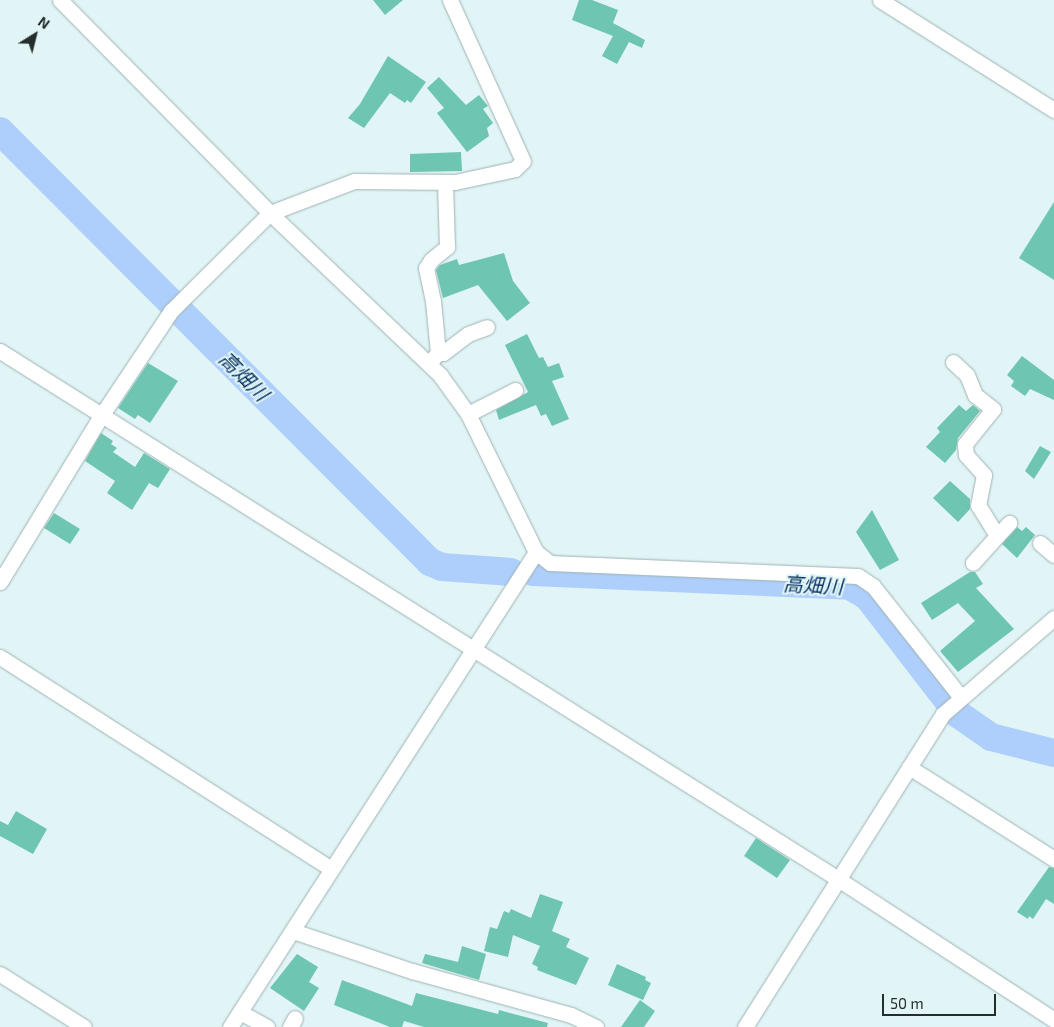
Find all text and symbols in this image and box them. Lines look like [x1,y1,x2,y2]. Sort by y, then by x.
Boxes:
north arrow [10,10,60,60]
text: N [35,13,53,32]
water label: 高畑川 [214,346,274,406]
water label: 高畑川 [782,571,844,599]
scale bar [884,984,998,1016]
text: 50 m [890,994,924,1012]

